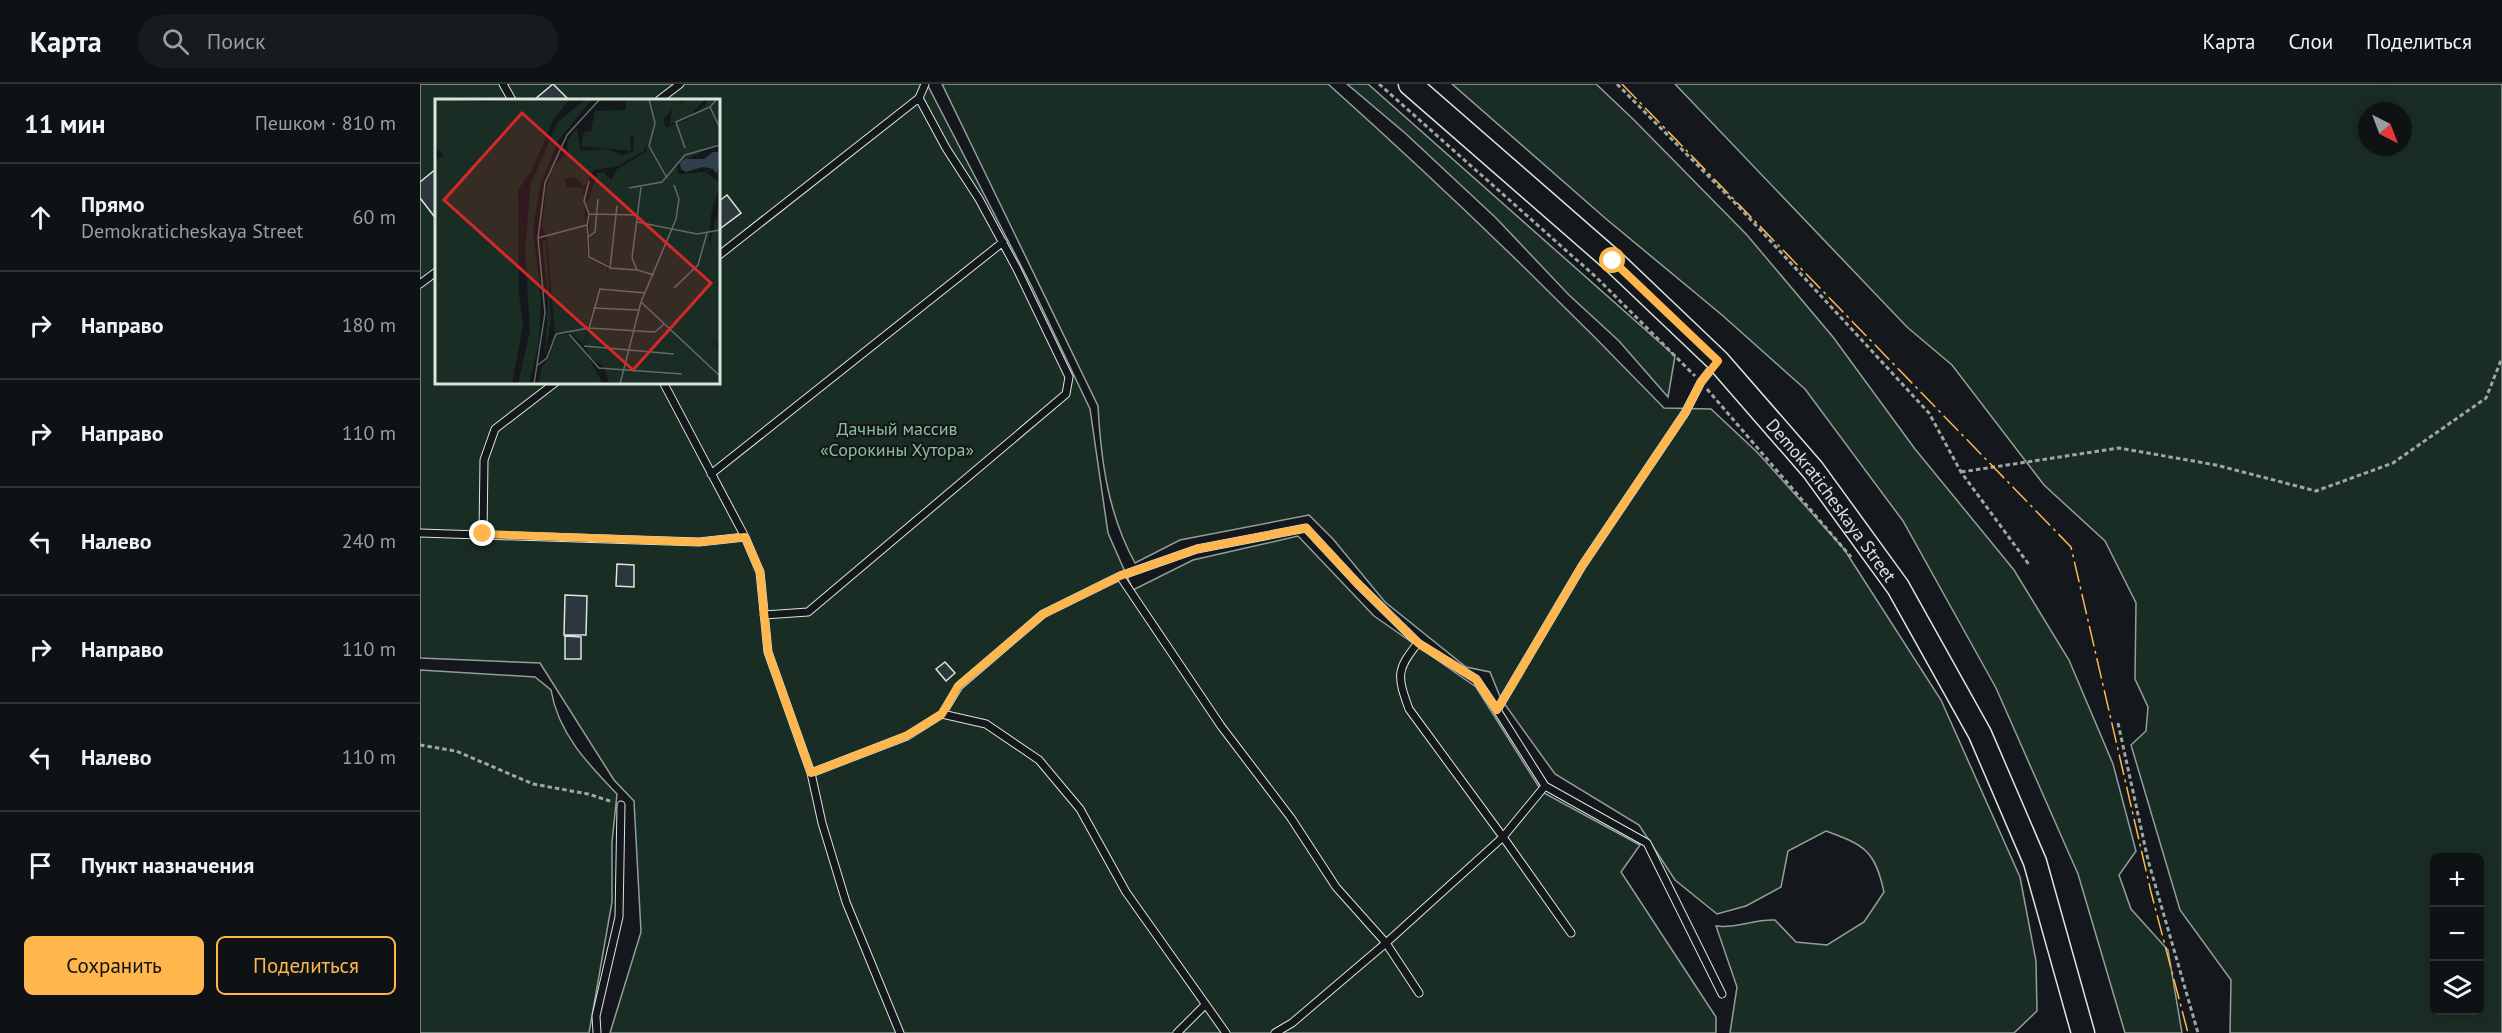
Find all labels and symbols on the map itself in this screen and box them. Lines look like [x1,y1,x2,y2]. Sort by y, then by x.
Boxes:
inset map [435,99,720,384]
north arrow [2358,102,2412,156]
route start [1599,247,1625,273]
street label: Demokraticheskaya Street [1762,413,1902,586]
park label: Дачный массив «Сорокины Хутора» [820,417,974,461]
route end [469,520,495,546]

